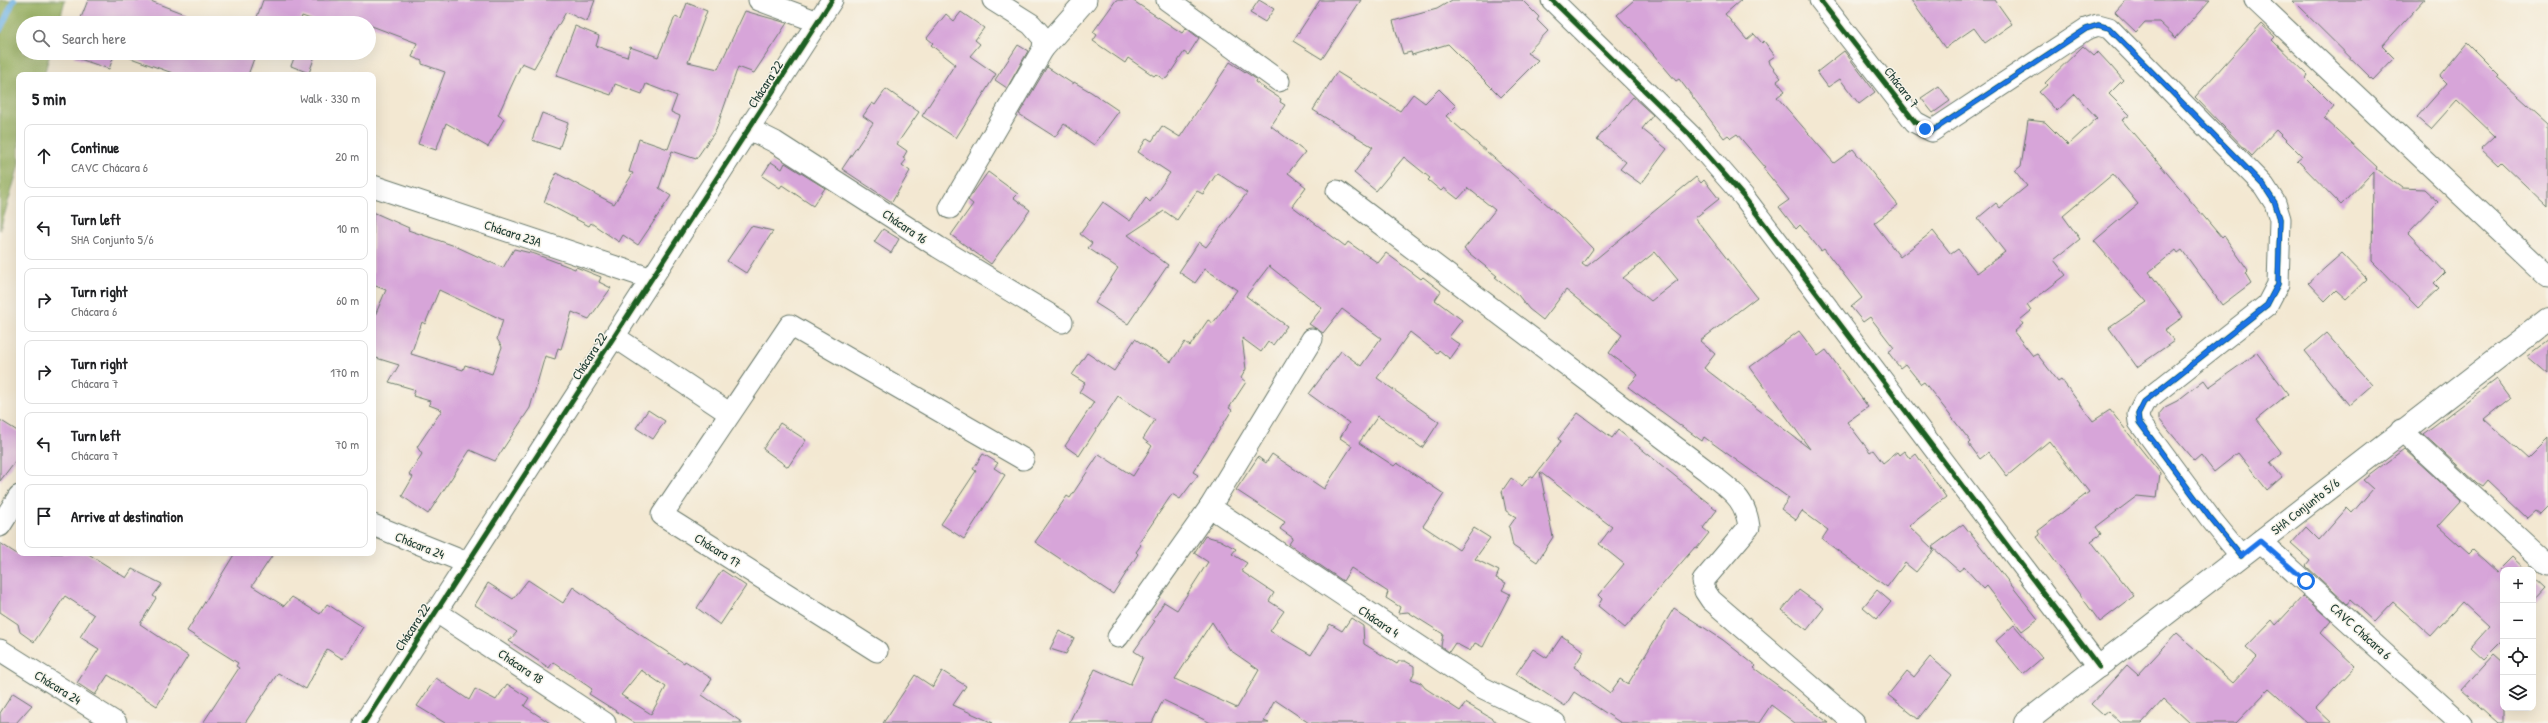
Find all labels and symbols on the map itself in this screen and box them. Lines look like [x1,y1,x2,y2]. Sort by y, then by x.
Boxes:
street label: Chácara 22 [743,57,787,111]
street label: Chácara 7 [1880,63,1924,111]
route end [1916,120,1934,138]
street label: Chácara 16 [879,204,931,248]
street label: Chácara 23A [482,215,545,251]
street label: Chácara 22 [567,329,611,383]
street label: SHA Conjunto 5/6 [2267,473,2343,539]
street label: Chácara 24 [393,527,448,563]
street label: Chácara 17 [691,529,745,571]
route start [2297,572,2315,590]
street label: CAVC Chácara 6 [2326,599,2396,663]
street label: Chácara 22 [390,600,434,654]
street label: Chácara 4 [1355,601,1403,641]
street label: Chácara 18 [495,644,548,688]
street label: Chácara 24 [31,666,85,708]

